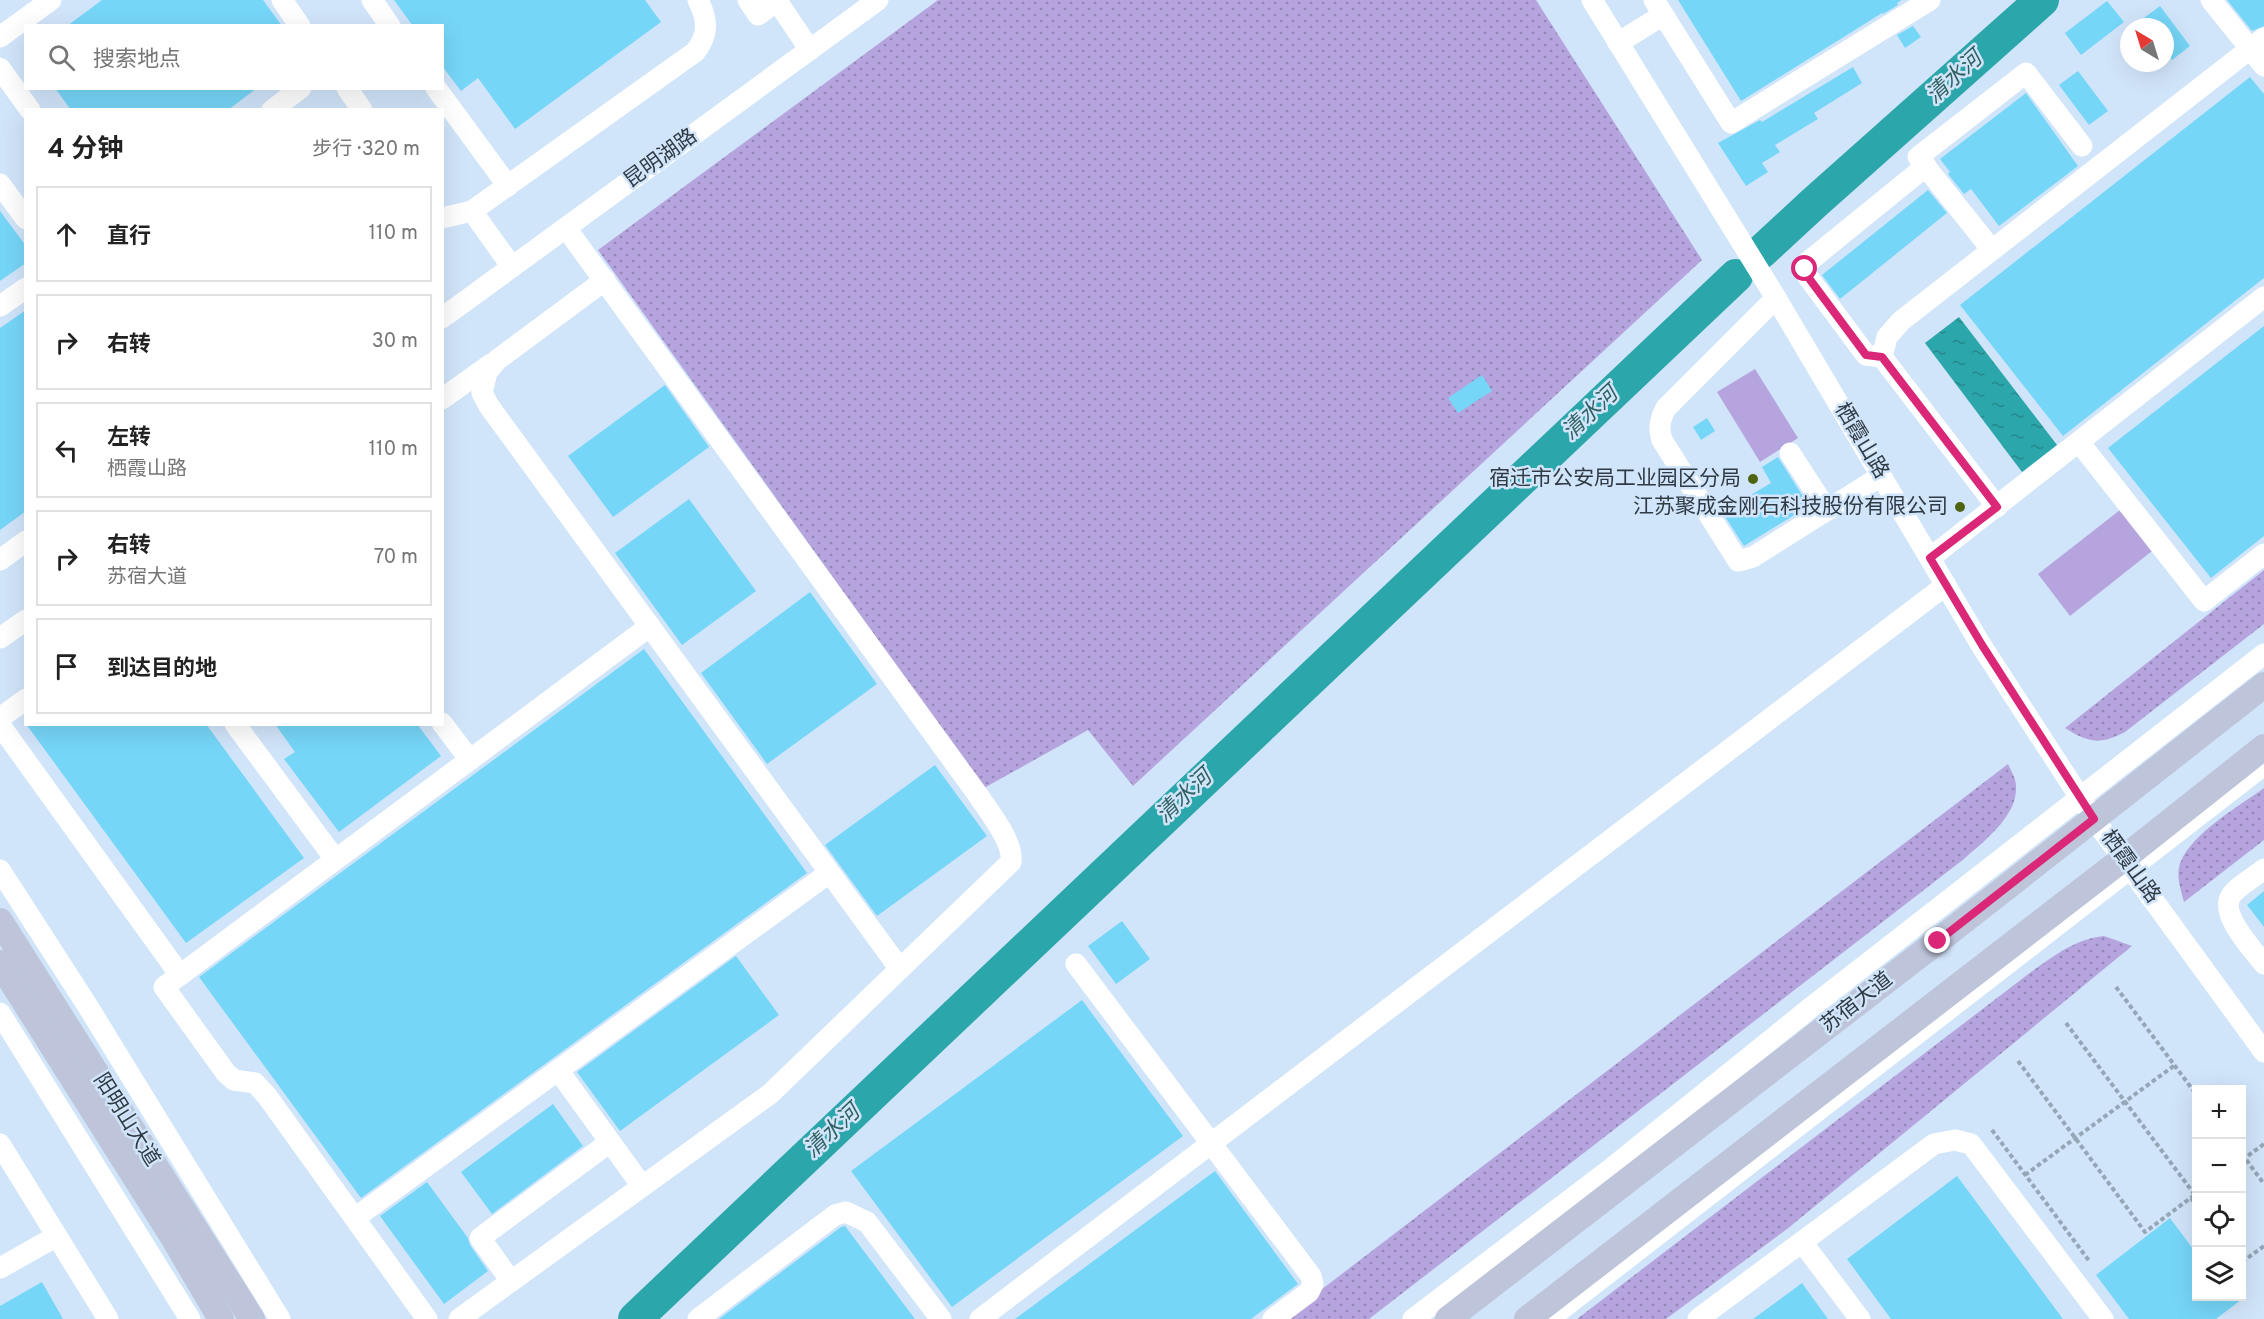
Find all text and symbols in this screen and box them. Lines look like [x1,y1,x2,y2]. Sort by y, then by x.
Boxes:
north arrow [2120,18,2174,72]
search box [24,24,444,90]
icon: search [45,41,78,74]
water label: 清水河 [1921,43,1992,110]
text: 搜索地点 [93,47,181,74]
street label: 昆明湖路 [619,123,703,195]
text: 4 分钟 [48,134,123,167]
text: 步行 · 320 m [312,137,420,163]
icon: ahead [50,218,83,251]
text: 110 m [369,221,418,247]
text: 直行 [107,224,151,251]
route start [1791,255,1817,281]
icon: right [50,326,83,359]
text: 30 m [372,329,418,355]
text: 右转 [107,332,151,359]
water label: 清水河 [1558,379,1627,446]
street label: 栖霞山路 [1828,398,1894,484]
text: 左转 [107,425,151,452]
icon: left [50,434,83,467]
text: 110 m [369,437,418,463]
text: 栖霞山路 [107,457,187,483]
place label: 宿迁市公安局工业园区分局 [1489,466,1741,493]
marker: 宿迁市公安局工业园区分局 [1746,472,1760,486]
place label: 江苏聚成金刚石科技股份有限公司 [1633,494,1948,521]
marker: 江苏聚成金刚石科技股份有限公司 [1953,500,1967,514]
text: 右转 [107,533,151,560]
icon: right [50,542,83,575]
text: 70 m [374,545,418,571]
text: 苏宿大道 [107,565,187,591]
icon: arrive [50,650,83,683]
text: 到达目的地 [107,656,217,683]
water label: 清水河 [1152,762,1221,829]
street label: 栖霞山路 [2094,825,2166,909]
route end [1924,927,1950,953]
street label: 苏宿大道 [1816,967,1898,1039]
street label: 阳明山大道 [87,1068,165,1172]
map controls [2192,1085,2246,1301]
button: + [2192,1085,2246,1139]
water label: 清水河 [800,1097,869,1164]
button: − [2192,1139,2246,1193]
button: locate [2192,1193,2246,1247]
button: layers [2192,1247,2246,1301]

